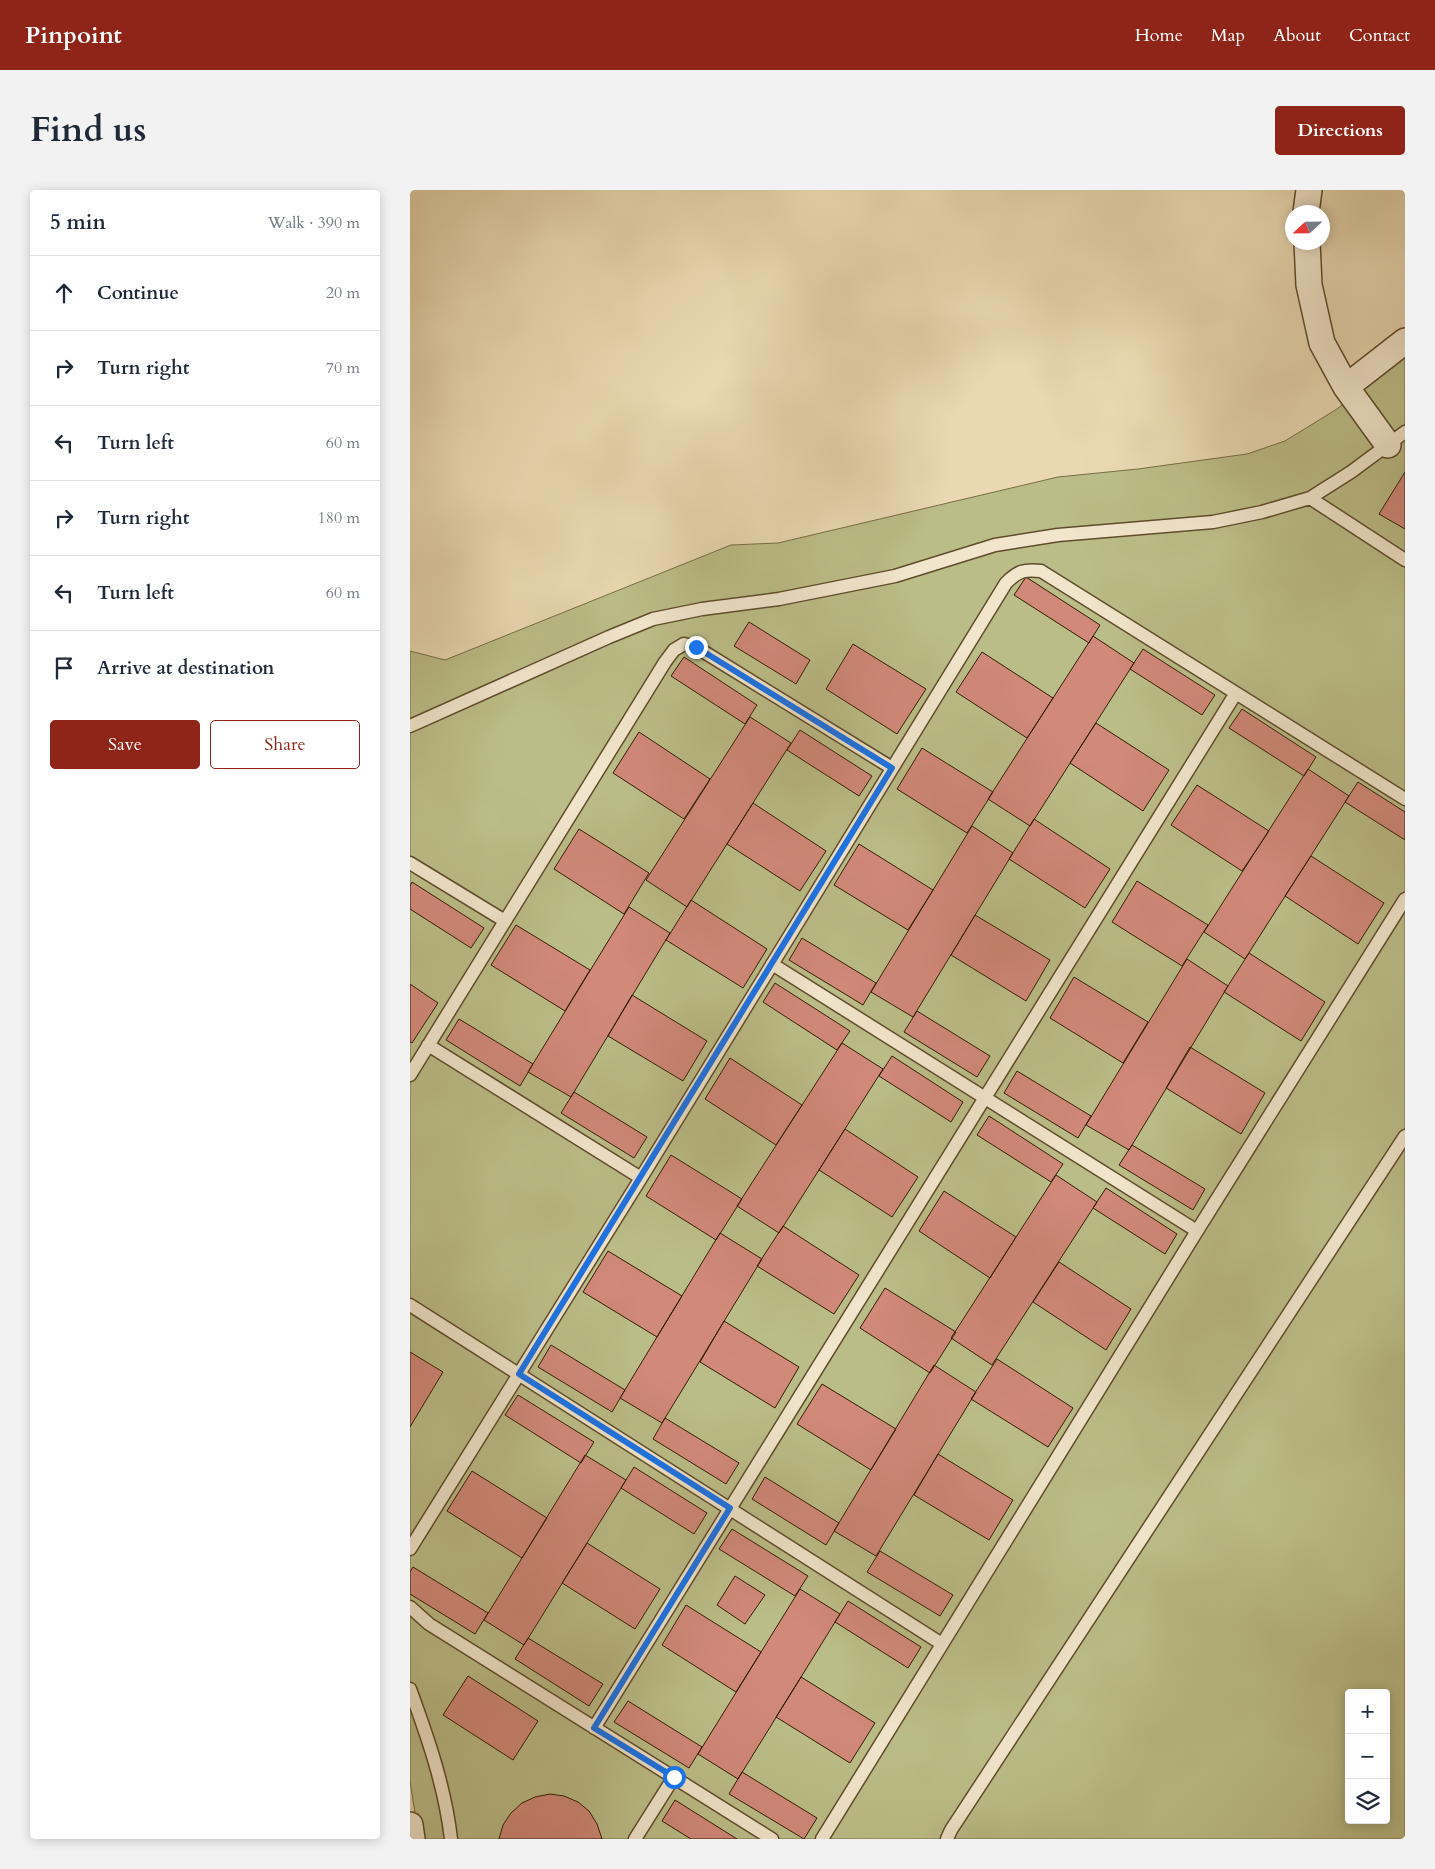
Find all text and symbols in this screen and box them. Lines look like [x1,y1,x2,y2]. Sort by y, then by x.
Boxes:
text: Pinpoint [25,19,122,52]
text: Home [1135,23,1183,48]
text: Map [1211,23,1245,48]
text: About [1273,23,1321,48]
text: Contact [1349,23,1410,48]
text: Find us [30,106,146,154]
button: Directions [1275,106,1405,155]
north arrow [1285,205,1330,250]
text: 5 min [50,208,106,237]
text: Walk · 390 m [268,212,360,234]
icon: ahead [50,279,78,307]
text: Continue [97,280,179,306]
text: 20 m [326,282,360,304]
icon: right [50,354,78,382]
text: Turn right [97,355,189,381]
text: 70 m [326,357,360,379]
icon: left [50,429,78,457]
text: Turn left [97,430,174,456]
text: 60 m [326,432,360,454]
icon: right [50,504,78,532]
text: Turn right [97,505,189,531]
text: 180 m [318,507,360,529]
icon: left [50,579,78,607]
text: Turn left [97,580,174,606]
text: 60 m [326,582,360,604]
route end [685,636,708,659]
icon: arrive [50,654,78,682]
text: Arrive at destination [97,655,274,681]
button: Save [50,720,200,769]
button: Share [210,720,360,769]
map controls [1345,1689,1390,1824]
button: + [1345,1689,1390,1734]
button: − [1345,1734,1390,1779]
route start [663,1766,686,1789]
button: layers [1345,1779,1390,1824]

